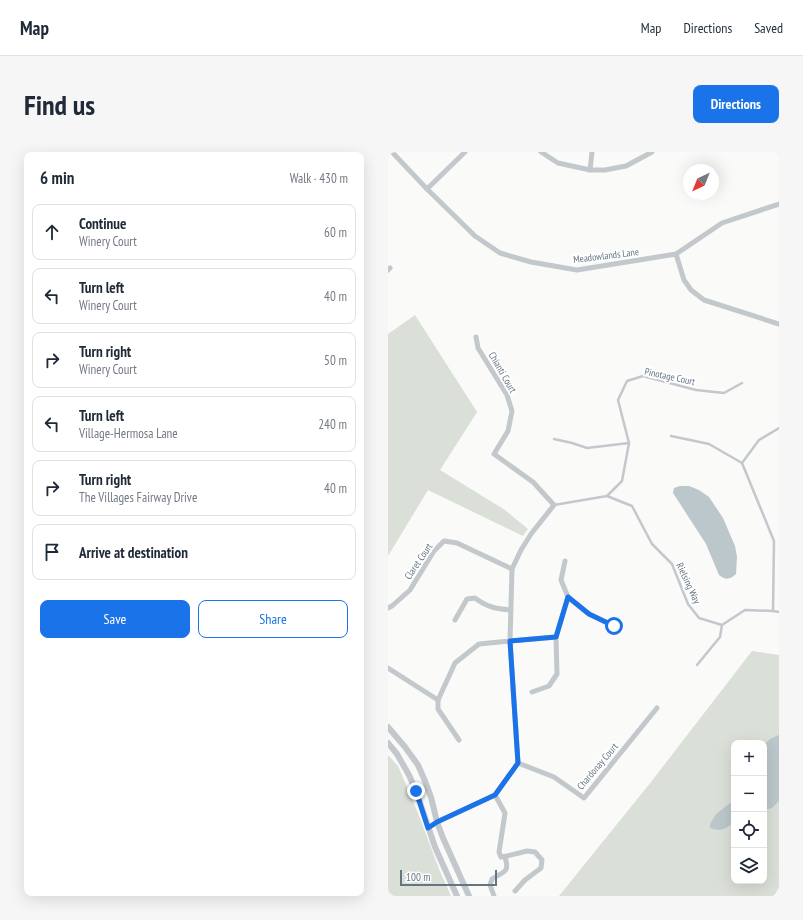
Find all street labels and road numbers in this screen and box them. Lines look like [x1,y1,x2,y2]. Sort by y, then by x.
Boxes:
street label: Meadowlands Lane [572,245,640,266]
street label: Chianti Court [486,349,520,395]
street label: Pinotage Court [643,365,697,388]
street label: Claret Court [401,540,436,582]
street label: Rielsing Way [673,561,704,606]
street label: Chardonay Court [574,740,621,792]

